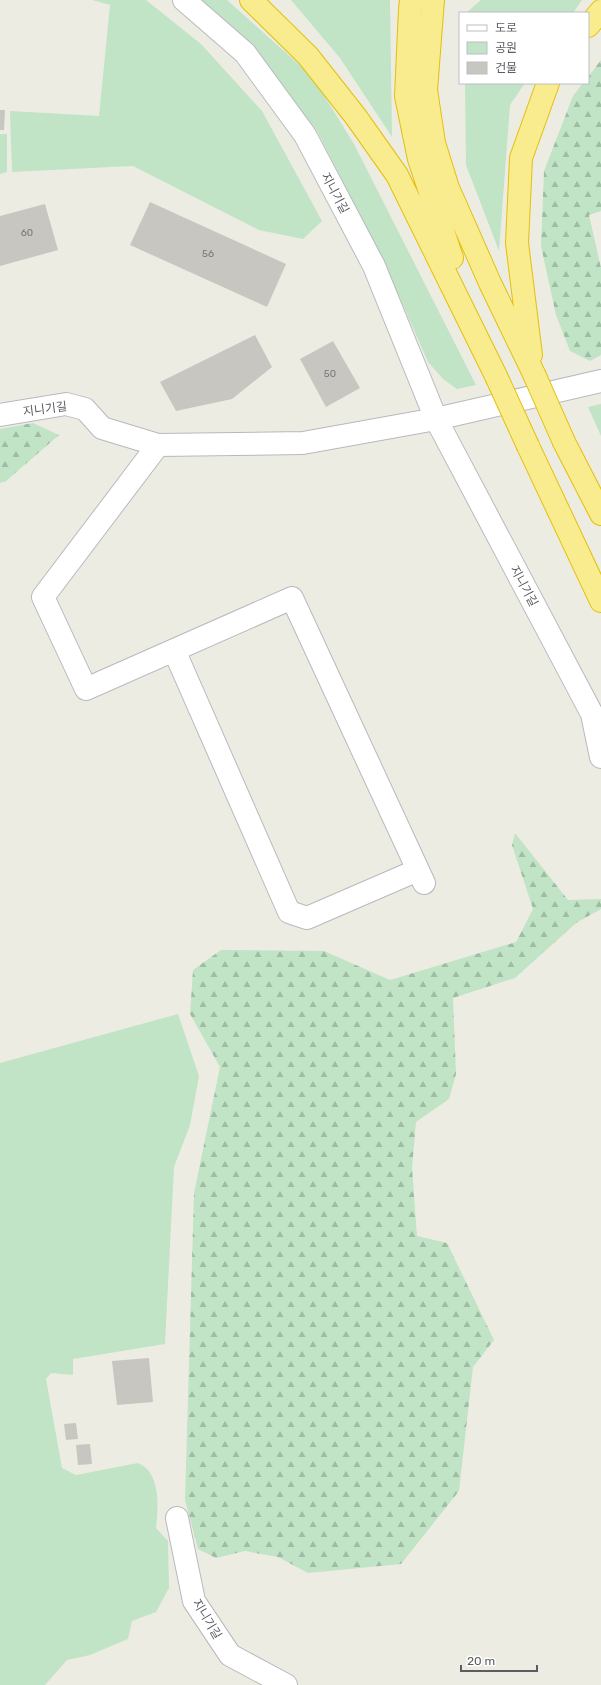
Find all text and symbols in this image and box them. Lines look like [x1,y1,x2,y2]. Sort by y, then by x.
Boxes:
legend [459,12,589,84]
text: 도로 [495,21,517,35]
text: 공원 [495,41,517,55]
text: 건물 [495,61,517,75]
street label: 지니기길 [318,170,352,216]
house number: 60 [21,227,33,239]
house number: 56 [202,248,214,260]
house number: 50 [324,368,336,380]
street label: 지니기길 [22,399,68,419]
street label: 지니기길 [507,563,541,609]
street label: 지니기길 [190,1596,224,1642]
scale bar [461,1647,537,1673]
text: 20 m [467,1654,495,1668]

